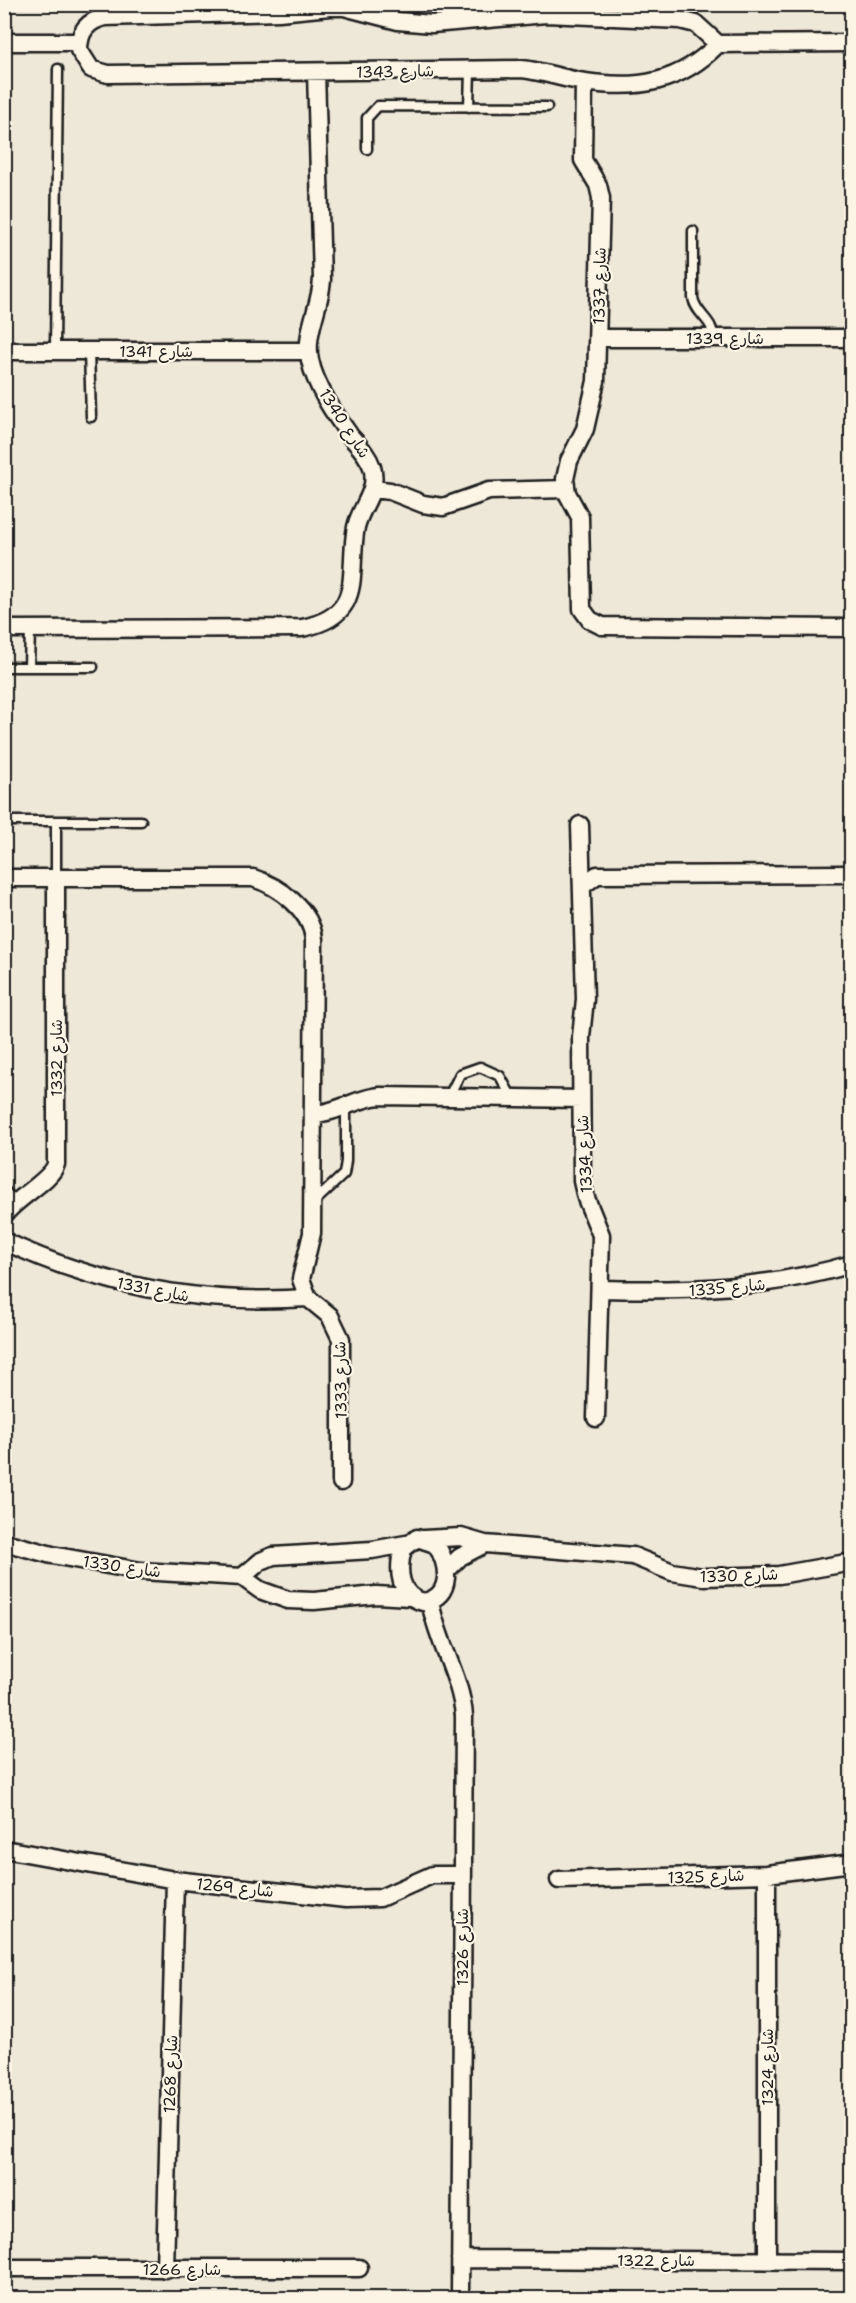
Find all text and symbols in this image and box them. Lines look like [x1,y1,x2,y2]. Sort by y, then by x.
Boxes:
street label: شارع 1343 [356,60,434,84]
street label: شارع 1337 [588,247,612,325]
street label: شارع 1339 [686,328,764,350]
street label: شارع 1341 [119,341,193,363]
street label: شارع 1340 [313,384,375,463]
street label: شارع 1332 [46,1019,68,1097]
street label: شارع 1334 [572,1114,598,1193]
street label: شارع 1331 [115,1272,191,1308]
street label: شارع 1335 [688,1274,766,1302]
street label: شارع 1333 [329,1341,353,1419]
street label: شارع 1330 [82,1551,162,1583]
street label: شارع 1330 [700,1564,779,1588]
street label: شارع 1325 [667,1865,745,1889]
street label: شارع 1269 [195,1873,275,1903]
street label: شارع 1326 [452,1908,474,1986]
street label: شارع 1324 [757,2028,779,2106]
street label: شارع 1268 [159,2035,183,2113]
street label: شارع 1322 [617,2250,695,2272]
street label: شارع 1266 [143,2259,221,2281]

